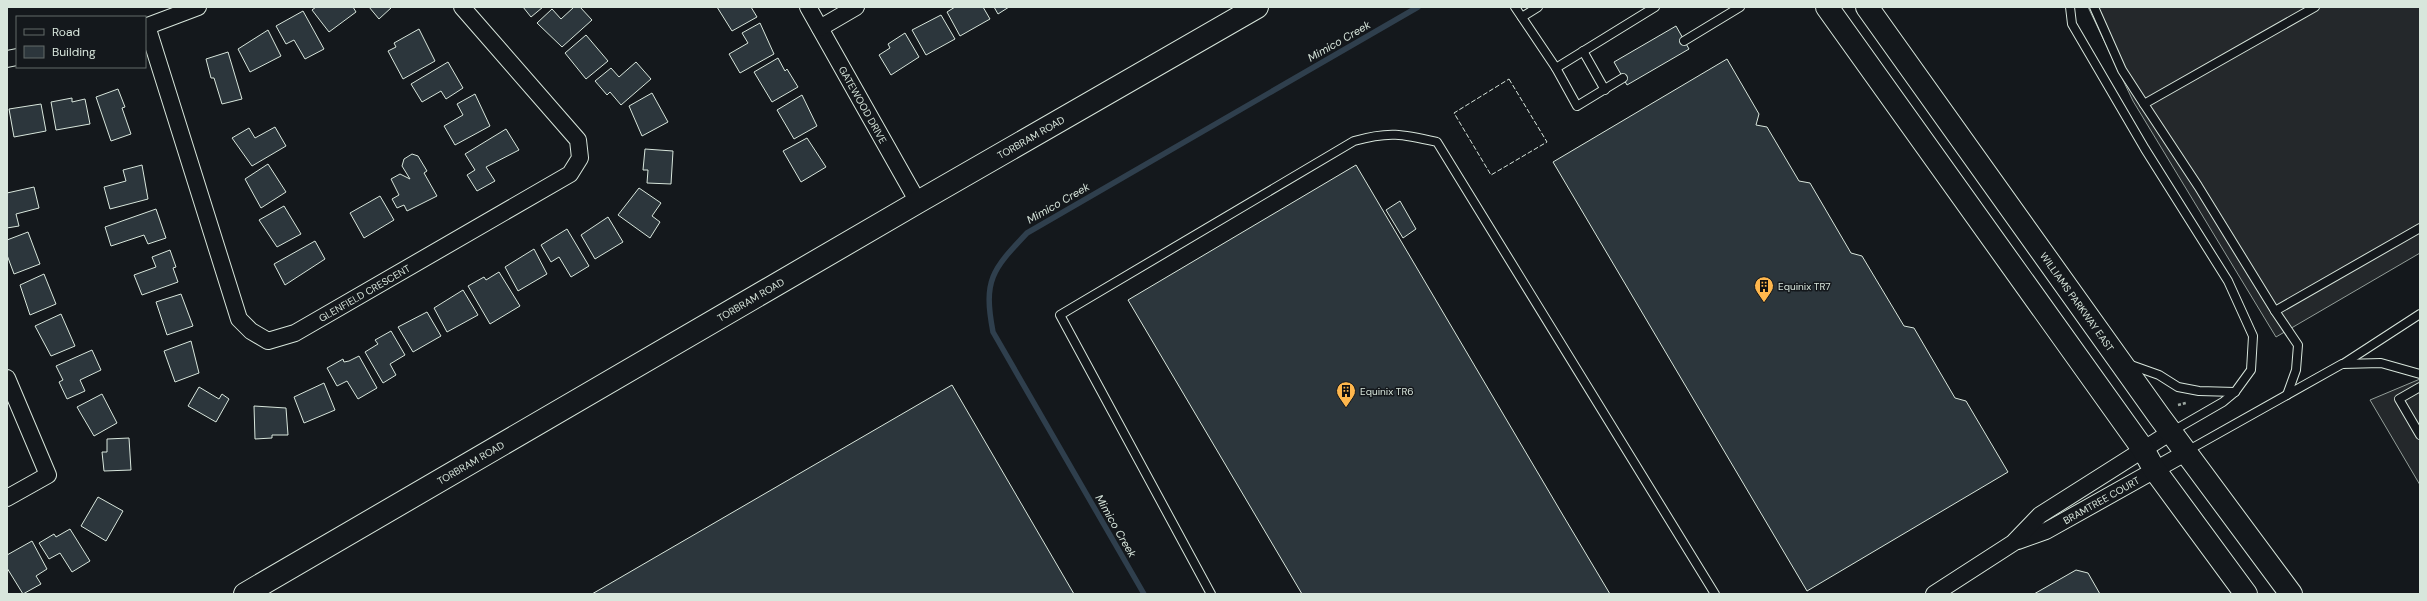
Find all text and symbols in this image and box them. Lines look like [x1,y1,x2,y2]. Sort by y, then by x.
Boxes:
legend [16,16,146,68]
water label: Mimico Creek [1305,17,1373,65]
text: Road [52,24,80,40]
text: Building [52,44,96,60]
street label: GATEWOOD DRIVE [836,64,890,146]
street label: TORBRAM ROAD [995,113,1067,162]
water label: Mimico Creek [1024,179,1092,227]
street label: WILLIAMS PARKWAY EAST [2038,250,2117,354]
street label: GLENFIELD CRESCENT [316,261,413,324]
street label: TORBRAM ROAD [715,275,786,324]
building icon: Equinix TR7 [1753,275,1775,303]
place label: Equinix TR7 [1778,280,1831,293]
building icon: Equinix TR6 [1335,380,1357,408]
place label: Equinix TR6 [1360,385,1414,398]
street label: TORBRAM ROAD [435,438,506,487]
street label: BRAMTREE COURT [2061,473,2142,527]
water label: Mimico Creek [1092,492,1140,560]

